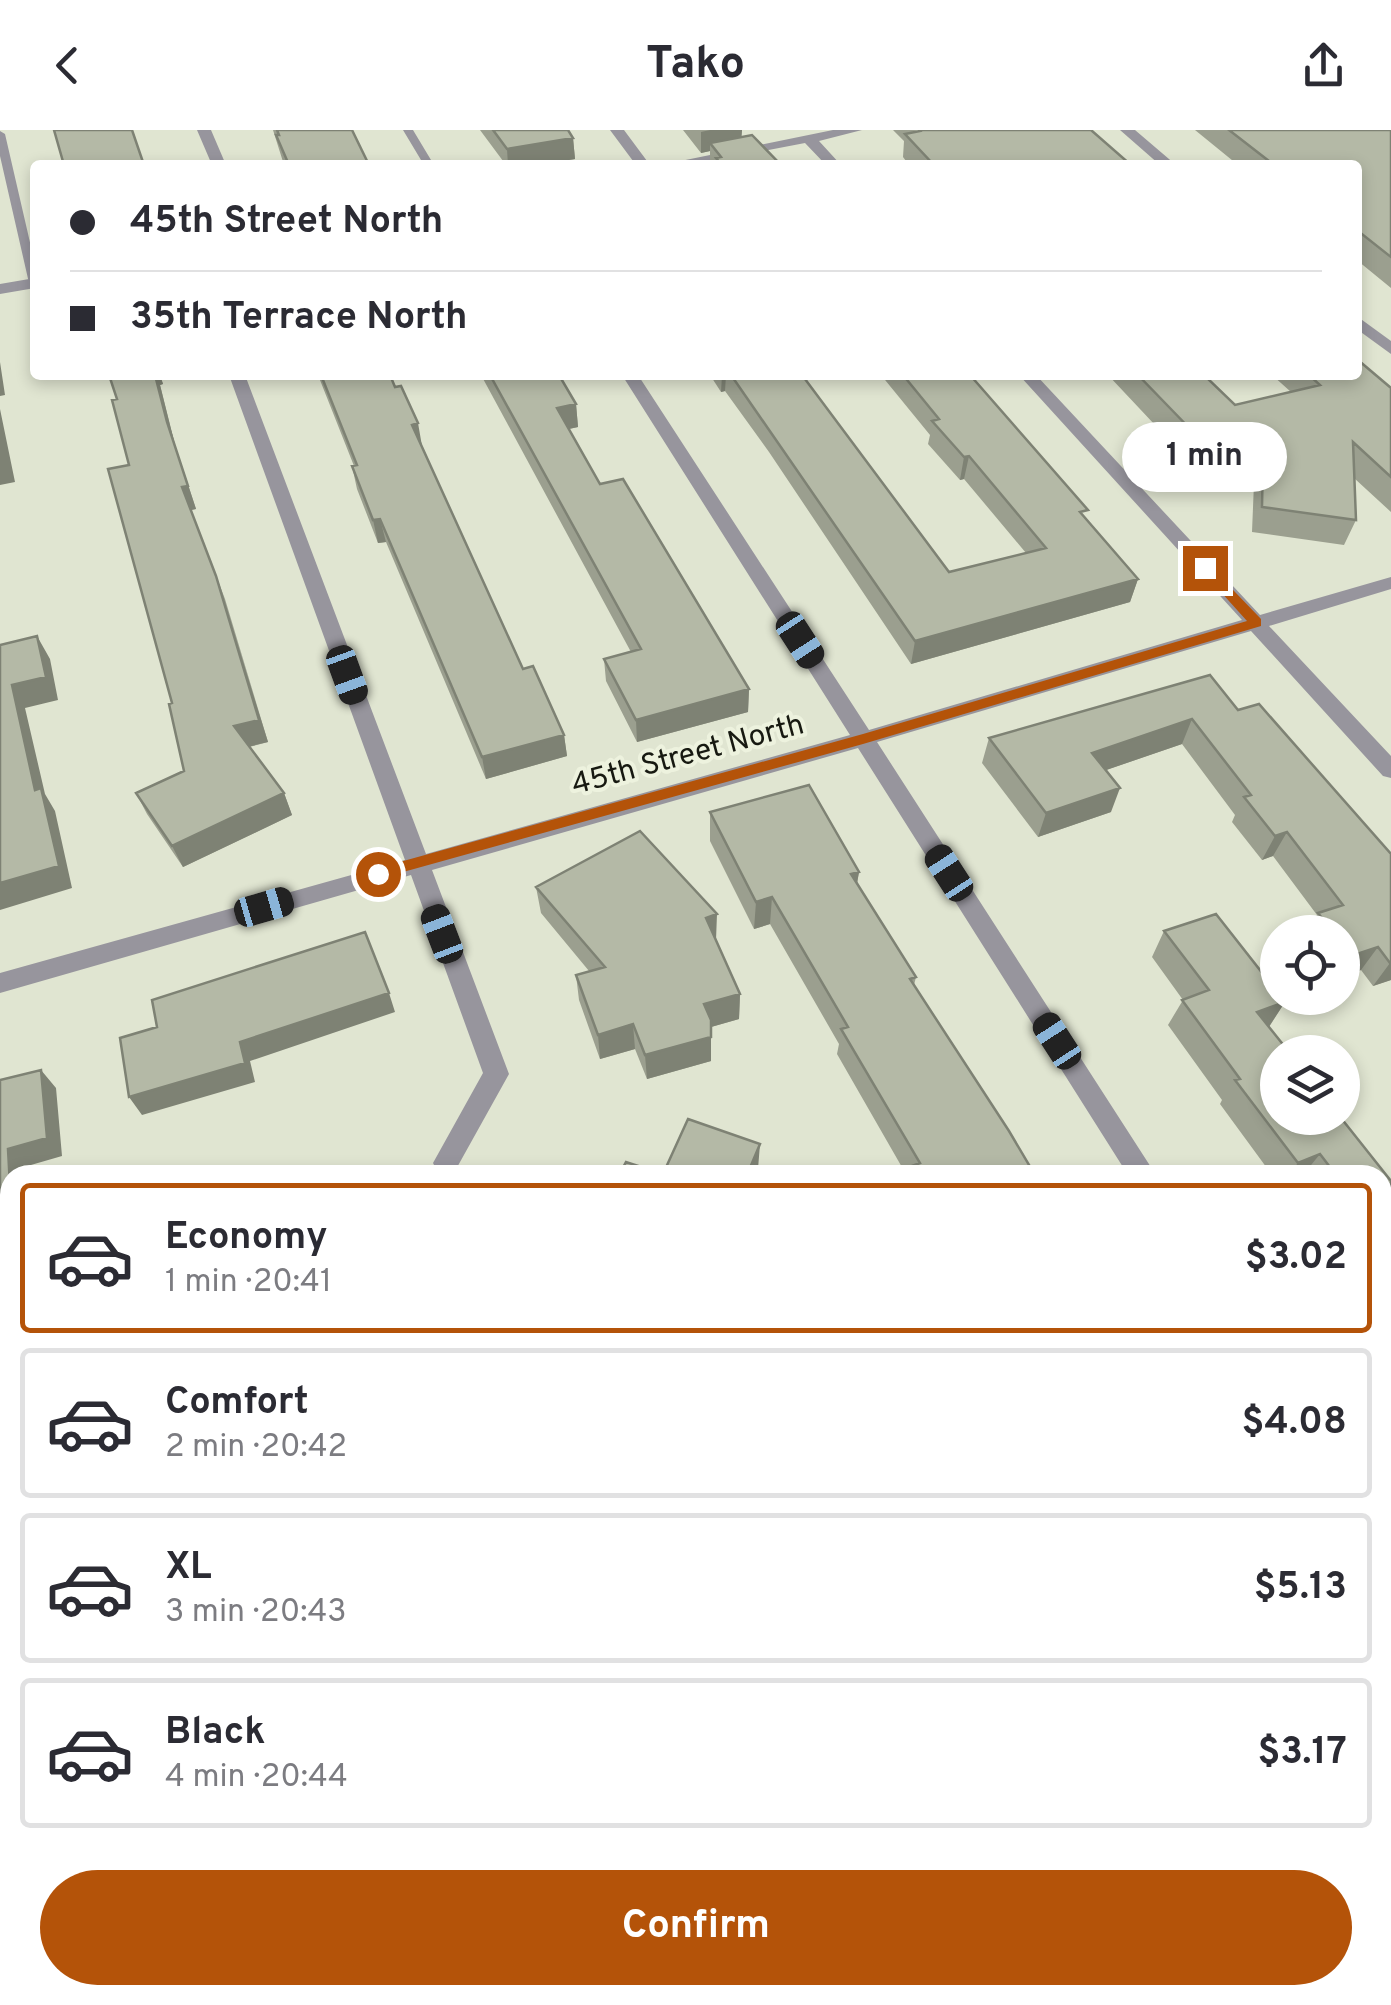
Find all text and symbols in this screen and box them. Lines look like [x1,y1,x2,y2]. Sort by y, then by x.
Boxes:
text: Tako [646,37,745,94]
icon: back [40,38,95,93]
icon: share [1296,38,1351,93]
text: 45th Street North [130,198,443,247]
text: 35th Terrace North [130,294,467,343]
callout: 1 min [1122,423,1288,493]
text: 1 min [1166,437,1243,477]
route end [1183,546,1228,591]
car [771,607,829,673]
car [323,642,371,708]
street label: 45th Street North [568,707,808,805]
car [920,840,978,906]
route start [356,852,401,897]
car [231,884,297,930]
car [417,901,467,967]
map controls [1260,915,1360,1135]
button: locate [1260,915,1360,1015]
car [1028,1008,1086,1074]
button: layers [1260,1035,1360,1135]
icon: car [45,1213,135,1303]
text: Economy [165,1214,327,1263]
text: $3.02 [1245,1234,1347,1283]
text: 1 min · 20:41 [165,1263,332,1303]
icon: car [45,1378,135,1468]
text: Comfort [165,1379,309,1428]
text: $4.08 [1242,1399,1347,1448]
text: 2 min · 20:42 [165,1428,347,1468]
icon: car [45,1543,135,1633]
text: XL [165,1544,212,1593]
text: $5.13 [1254,1564,1347,1613]
text: 3 min · 20:43 [165,1593,347,1633]
icon: car [45,1708,135,1798]
text: Black [165,1709,265,1758]
text: $3.17 [1257,1729,1347,1778]
text: 4 min · 20:44 [165,1758,348,1798]
button: Confirm [40,1870,1352,1985]

